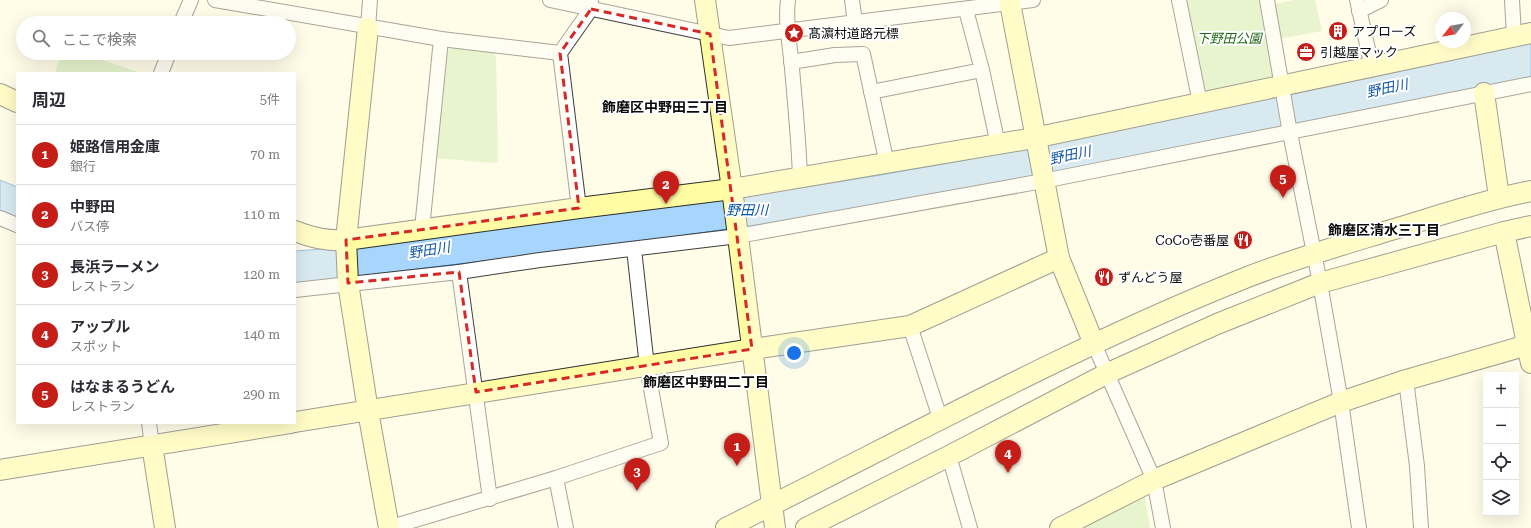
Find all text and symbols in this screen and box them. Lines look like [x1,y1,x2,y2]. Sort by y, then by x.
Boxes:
north arrow [1435,12,1471,48]
search box [16,16,296,60]
building icon: アプローズ [1327,20,1349,42]
place icon: 髙濵村道路元標 [783,22,805,44]
place label: アプローズ [1352,24,1416,39]
place label: 髙濵村道路元標 [808,26,899,41]
icon: search [30,27,52,49]
text: ここで検索 [62,31,137,49]
park label: 下野田公園 [1196,31,1263,46]
office icon: 引越屋マック [1295,41,1317,63]
place label: 引越屋マック [1320,45,1398,60]
water label: 野田川 [1365,75,1411,100]
text: 周辺 [32,90,66,110]
text: 5件 [260,92,280,107]
district label: 飾磨区中野田三丁目 [602,99,728,115]
text: 姫路信用金庫 [70,138,160,156]
water label: 野田川 [1048,142,1094,167]
text: 1 [41,147,49,162]
text: 70 m [250,147,280,162]
text: 銀行 [70,159,96,174]
pin: 5 [1270,165,1296,198]
pin: 2 [653,171,679,204]
text: 中野田 [70,198,115,216]
water label: 野田川 [726,202,770,218]
text: 2 [41,207,49,222]
text: 110 m [243,207,280,222]
text: バス停 [70,219,109,234]
district label: 飾磨区清水三丁目 [1328,222,1440,238]
restaurant icon: CoCo壱番屋 [1232,229,1254,251]
place label: CoCo壱番屋 [1155,233,1229,248]
water label: 野田川 [407,239,453,261]
text: 長浜ラーメン [70,258,159,276]
restaurant icon: ずんどう屋 [1093,266,1115,288]
text: 3 [41,267,49,282]
text: 120 m [243,267,280,282]
place label: ずんどう屋 [1118,270,1183,285]
text: レストラン [70,279,135,294]
text: アップル [70,318,130,336]
text: 4 [41,327,49,342]
text: 140 m [243,327,280,342]
text: スポット [70,339,122,354]
your location [784,343,804,363]
map controls [1483,372,1519,516]
button: + [1483,372,1519,408]
district label: 飾磨区中野田二丁目 [643,374,769,390]
text: はなまるうどん [70,378,175,396]
text: 5 [41,387,49,402]
text: 290 m [243,387,280,402]
text: レストラン [70,399,135,414]
button: − [1483,408,1519,444]
pin: 1 [724,433,750,466]
pin: 4 [995,440,1021,473]
button: locate [1483,444,1519,480]
pin: 3 [624,458,650,491]
button: layers [1483,480,1519,516]

